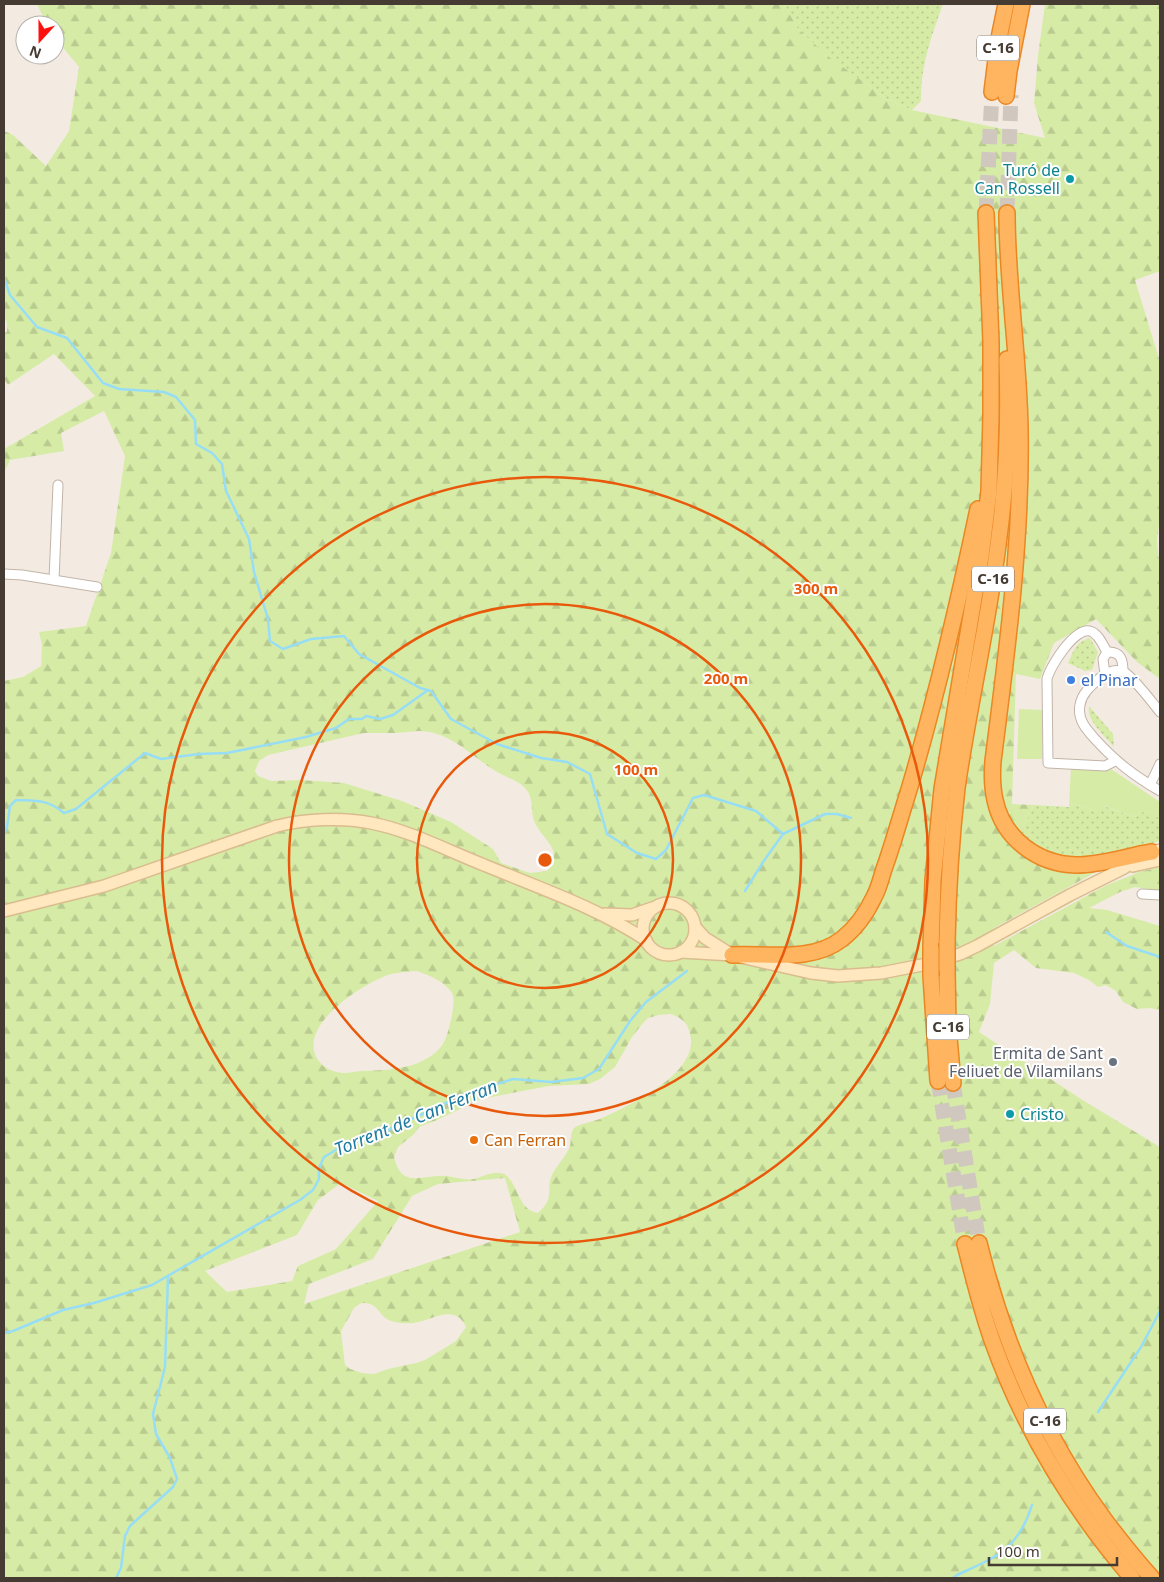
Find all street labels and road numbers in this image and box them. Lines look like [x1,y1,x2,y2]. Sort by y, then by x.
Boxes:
road number: C-16 [977,36,1019,60]
road number: C-16 [972,566,1014,592]
road number: C-16 [927,1014,969,1040]
road number: C-16 [1024,1408,1066,1434]

